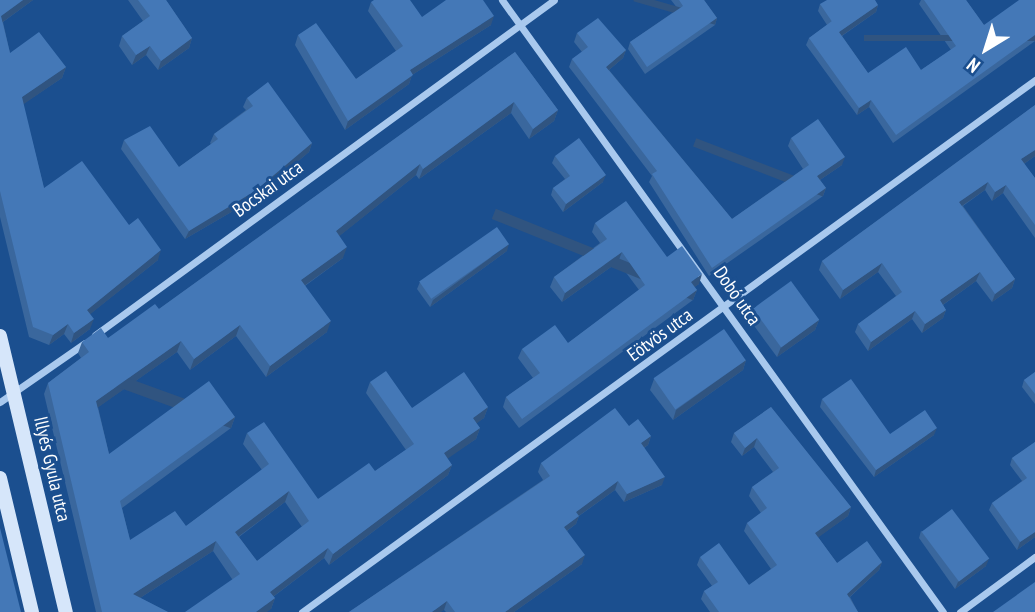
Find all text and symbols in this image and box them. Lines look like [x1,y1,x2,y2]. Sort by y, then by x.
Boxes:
north arrow [951,14,1021,84]
text: N [962,53,985,78]
street label: Bocskai utca [228,156,308,222]
street label: Dobó utca [709,262,765,330]
street label: Eötvös utca [623,304,697,366]
street label: Illyés Gyula utca [29,414,75,524]

